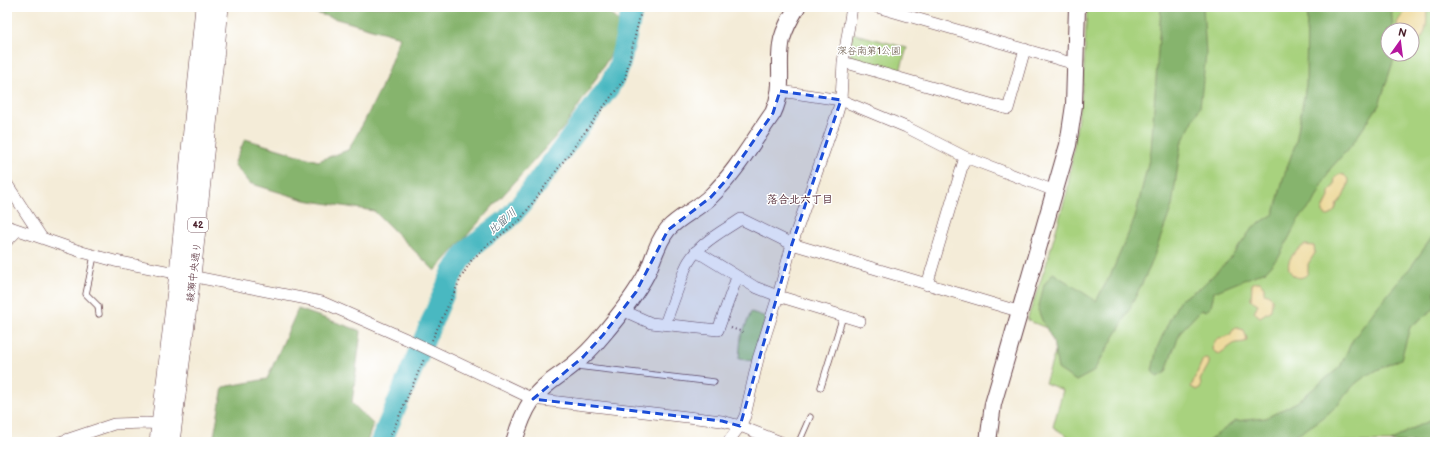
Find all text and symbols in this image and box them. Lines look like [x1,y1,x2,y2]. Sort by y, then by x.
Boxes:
north arrow [1380,22,1420,62]
text: N [1397,25,1408,40]
park label: 深谷南第1公園 [837,45,901,57]
district label: 落合北六丁目 [767,193,833,206]
water label: 比留川 [486,206,519,237]
road number: 42 [188,218,208,232]
street label: 綾瀬中央通り [184,242,204,303]

